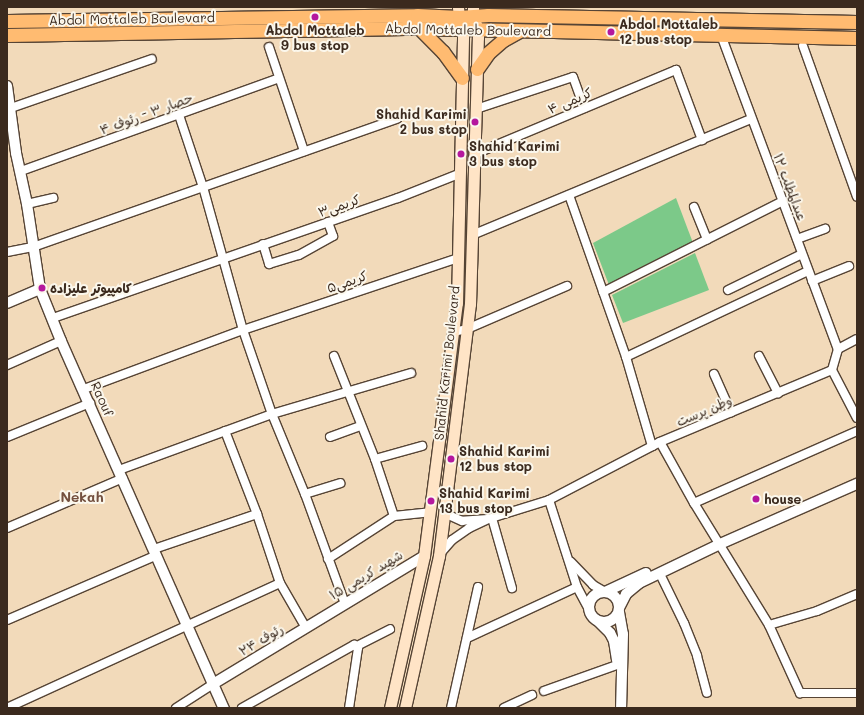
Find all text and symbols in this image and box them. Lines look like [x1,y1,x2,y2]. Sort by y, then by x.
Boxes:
street label: Abdol Mottaleb Boulevard [49,10,215,28]
marker: Abdol Mottaleb 9 bus stop [310,12,320,22]
place label: Abdol Mottaleb 12 bus stop [619,17,718,48]
street label: Abdol Mottaleb Boulevard [385,21,551,39]
place label: Abdol Mottaleb 9 bus stop [265,23,365,54]
marker: Abdol Mottaleb 12 bus stop [606,27,616,37]
street label: کریمی ۴ [545,85,595,117]
street label: حصار ۳ - رئوف ۴ [98,90,194,138]
place label: Shahid Karimi 2 bus stop [376,107,467,138]
marker: Shahid Karimi 2 bus stop [470,117,480,127]
place label: Shahid Karimi 3 bus stop [469,139,560,170]
marker: Shahid Karimi 3 bus stop [456,149,466,159]
street label: عبدالمطلب ۱۲ [770,151,810,223]
street label: کریمی۳ [316,192,362,220]
street label: کریمی۵ [325,268,369,296]
place label: کامپیوتر علیزاده [50,280,132,296]
marker: کامپیوتر علیزاده [37,283,47,293]
street label: Shahid Karimi Boulevard [431,285,463,441]
street label: Raouf [87,379,117,419]
street label: وطن پرست [674,392,734,430]
place label: Shahid Karimi 12 bus stop [459,444,550,475]
marker: Shahid Karimi 12 bus stop [446,454,456,464]
place label: Shahid Karimi 13 bus stop [439,486,530,517]
district label: Nekah [60,489,104,505]
place label: house [764,491,801,507]
marker: house [751,494,761,504]
marker: Shahid Karimi 13 bus stop [426,496,436,506]
street label: شهید کریمی ۱۵ [326,547,406,603]
street label: رئوف ۲۴ [236,621,286,659]

